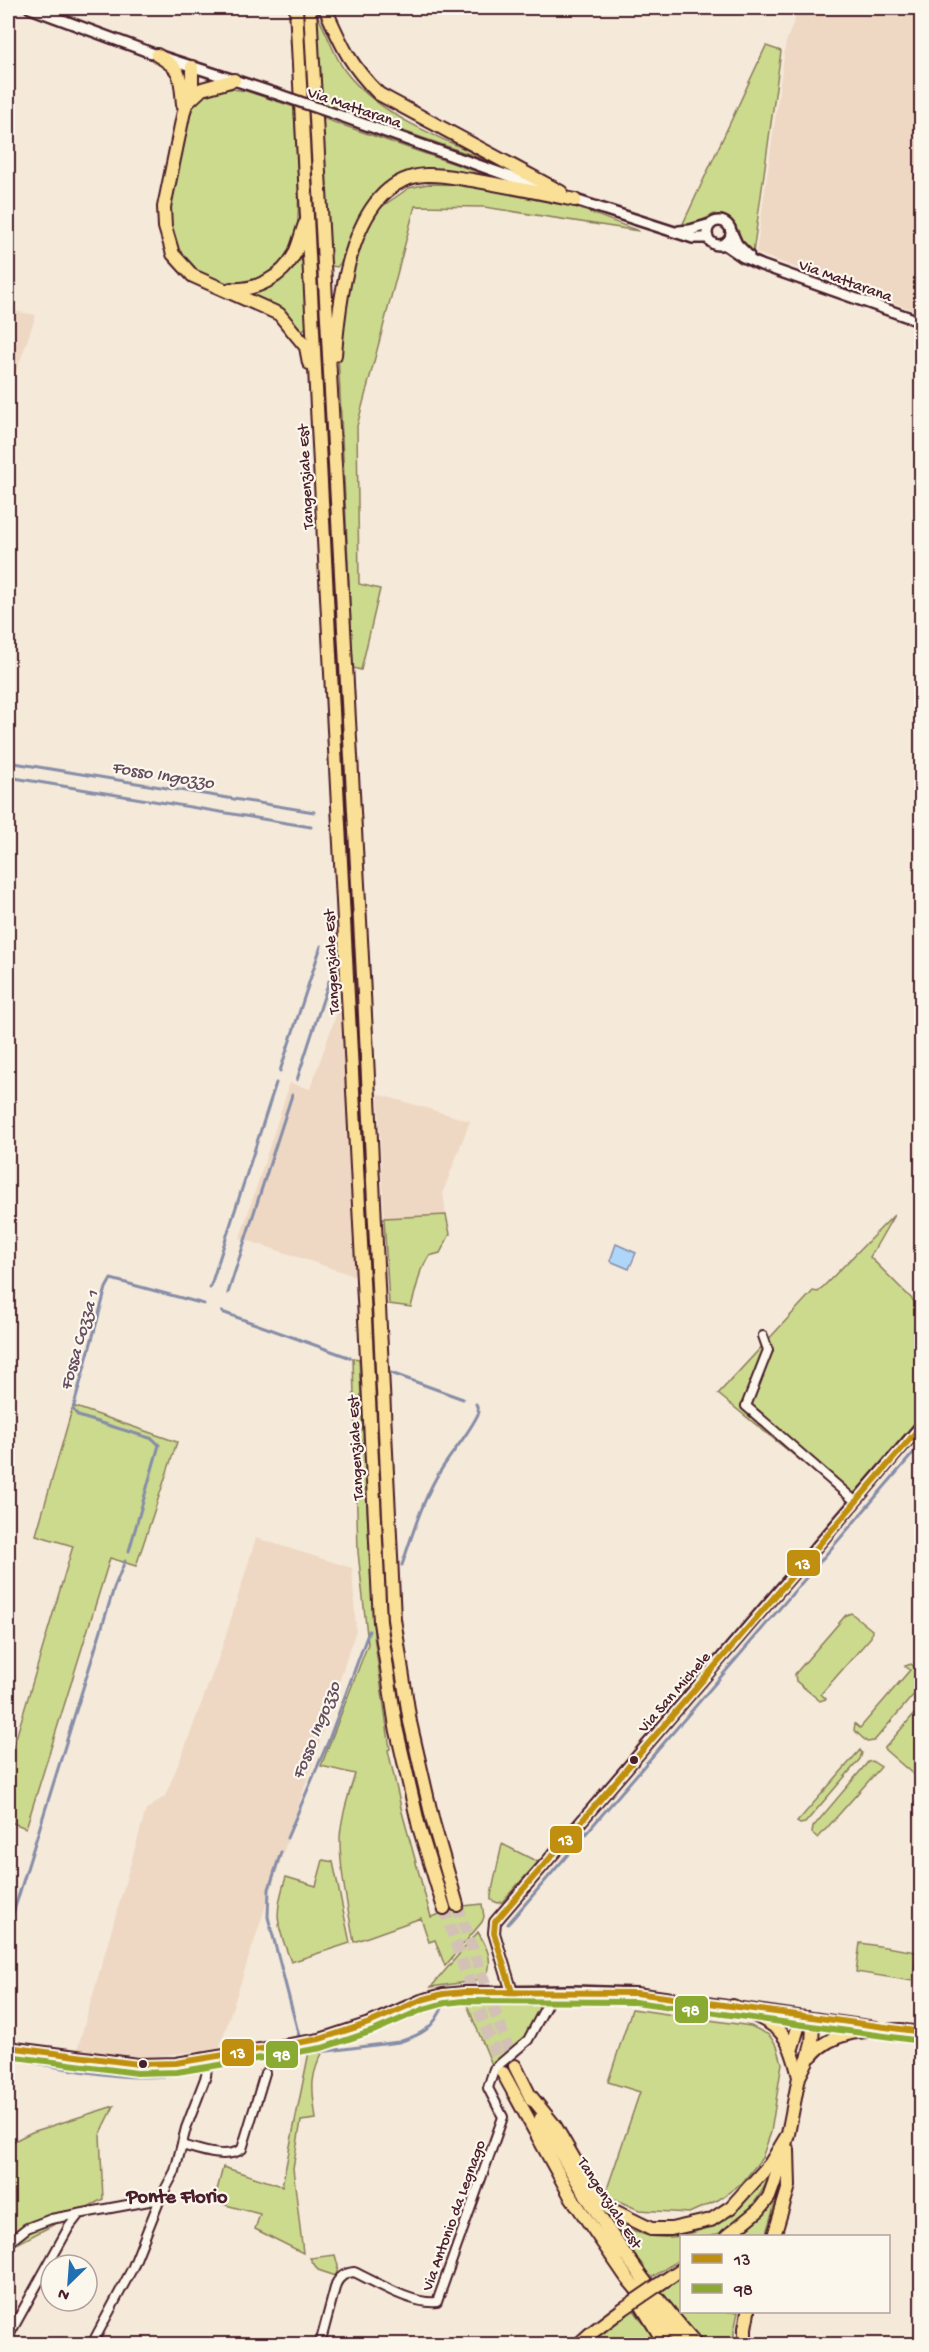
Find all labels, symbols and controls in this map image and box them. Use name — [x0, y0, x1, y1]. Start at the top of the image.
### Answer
street label: Via Mattarana — [303, 84, 404, 135]
street label: Via Mattarana — [795, 256, 895, 308]
street label: Tangenziale Est — [295, 422, 320, 531]
water label: Fosso Ingozzo — [110, 758, 216, 795]
street label: Tangenziale Est — [321, 907, 346, 1016]
water label: Fossa Cozza 1 — [56, 1288, 105, 1393]
street label: Tangenziale Est — [345, 1393, 370, 1502]
line badge: 13 — [786, 1549, 821, 1577]
text: 13 — [795, 1557, 810, 1576]
street label: Via San Michele — [635, 1648, 717, 1739]
water label: Fosso Ingozzo — [288, 1679, 347, 1783]
unlabelled marker — [628, 1754, 640, 1766]
line badge: 13 — [549, 1825, 583, 1854]
text: 13 — [558, 1833, 573, 1852]
line badge: 98 — [674, 1995, 709, 2024]
text: 98 — [682, 2003, 700, 2022]
line badge: 13 — [221, 2038, 255, 2067]
line badge: 98 — [265, 2040, 299, 2069]
text: 13 — [230, 2046, 245, 2065]
text: 98 — [273, 2048, 291, 2067]
unlabelled marker — [137, 2058, 149, 2070]
street label: Via Antonio da Legnago — [419, 2138, 491, 2295]
street label: Tangenziale Est — [571, 2154, 645, 2254]
district label: Ponte Florio — [126, 2187, 228, 2210]
legend — [680, 2235, 890, 2313]
text: 13 — [733, 2251, 751, 2272]
north arrow — [39, 2253, 99, 2313]
text: 98 — [733, 2281, 753, 2302]
text: N — [55, 2282, 73, 2304]

